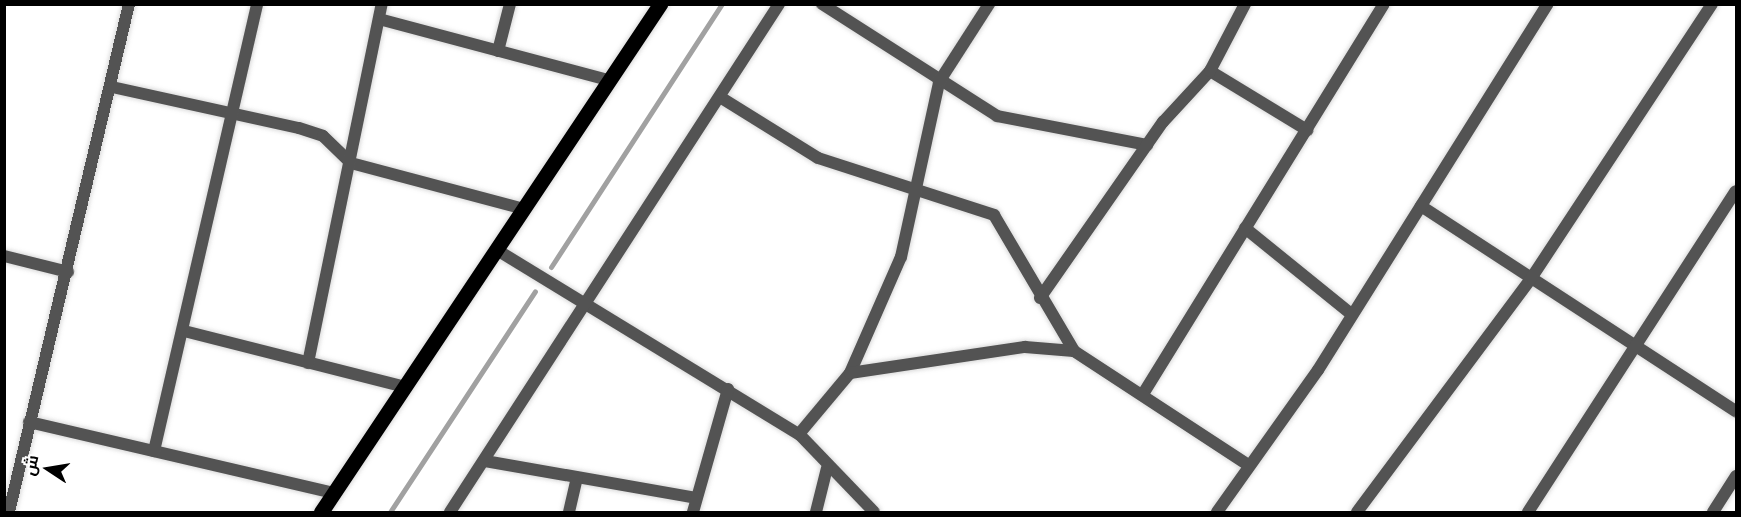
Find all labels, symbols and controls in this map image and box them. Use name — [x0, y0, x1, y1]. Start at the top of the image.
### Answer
north arrow — [18, 439, 78, 499]
text: ش — [18, 453, 42, 477]

